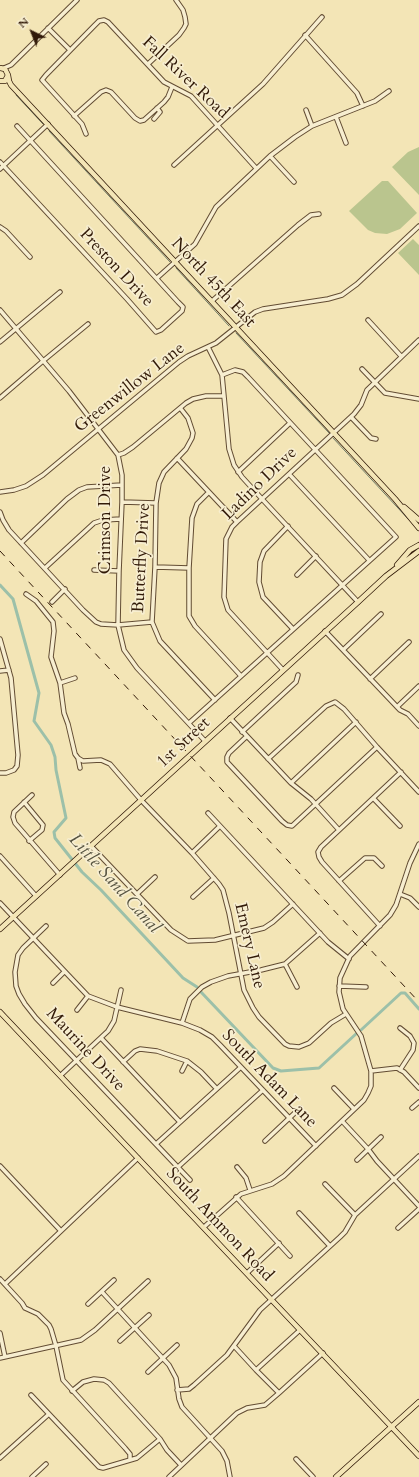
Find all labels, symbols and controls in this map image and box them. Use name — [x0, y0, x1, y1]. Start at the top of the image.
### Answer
north arrow — [12, 12, 52, 52]
text: N — [15, 14, 32, 32]
street label: Fall River Road — [137, 33, 233, 123]
street label: Preston Drive — [75, 225, 157, 311]
street label: North 45th East — [166, 234, 260, 332]
street label: Greenwillow Lane — [71, 339, 189, 437]
street label: Ladino Drive — [218, 443, 302, 525]
street label: Crimson Drive — [96, 466, 116, 574]
street label: Butterfly Drive — [129, 503, 155, 613]
street label: 1st Street — [153, 713, 215, 773]
water label: Little Sand Canal — [64, 830, 164, 938]
street label: Emery Lane — [229, 901, 269, 991]
street label: Maurine Drive — [41, 1004, 129, 1096]
street label: South Adam Lane — [217, 1026, 321, 1132]
street label: South Ammon Road — [161, 1164, 277, 1286]

